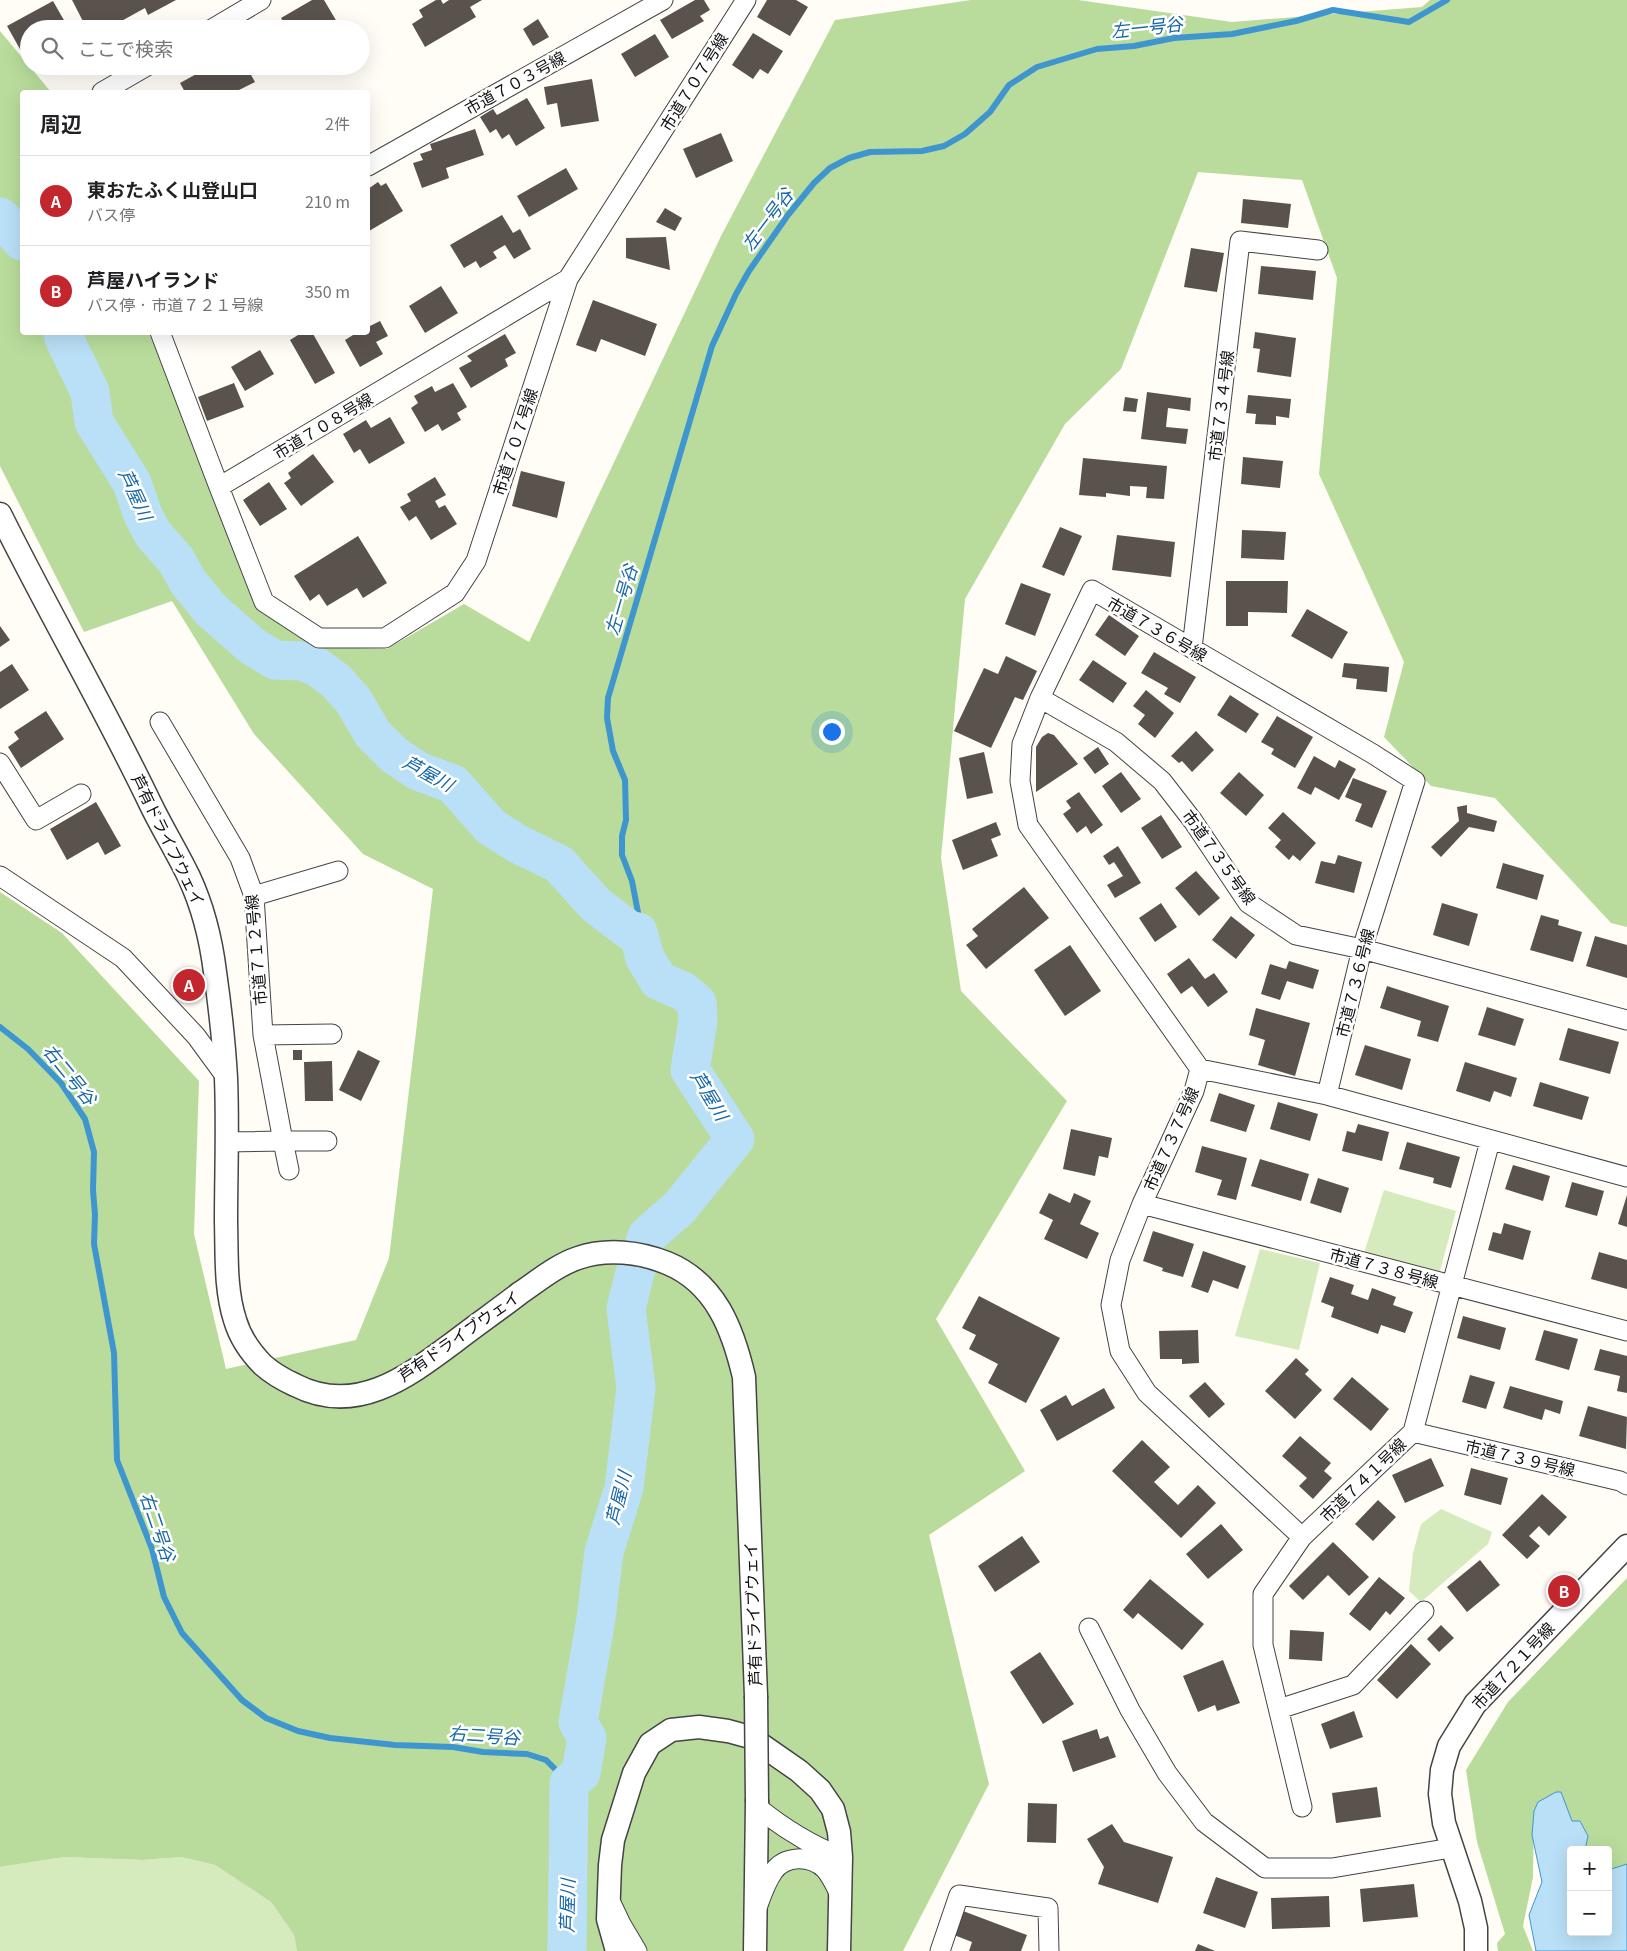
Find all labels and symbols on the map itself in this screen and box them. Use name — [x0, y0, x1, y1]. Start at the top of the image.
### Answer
water label: 左一号谷 — [1110, 9, 1186, 43]
street label: 市道７０７号線 — [653, 28, 733, 135]
street label: 市道７０３号線 — [460, 44, 569, 120]
water label: 左一号谷 — [734, 181, 800, 255]
street label: 市道７３４号線 — [1201, 349, 1239, 463]
street label: 市道７０７号線 — [485, 385, 543, 499]
street label: 市道７０８号線 — [268, 386, 377, 464]
water label: 芦屋川 — [114, 464, 161, 526]
water label: 左一号谷 — [598, 559, 643, 638]
street label: 市道７３６号線 — [1103, 590, 1212, 667]
your location — [819, 719, 845, 745]
water label: 芦屋川 — [399, 748, 461, 798]
street label: 芦有ドライブウェイ — [127, 770, 211, 910]
street label: 市道７３５号線 — [1177, 804, 1262, 909]
street label: 市道７１２号線 — [238, 893, 272, 1007]
street label: 市道７３６号線 — [1329, 926, 1379, 1040]
pin: A — [173, 966, 205, 1004]
water label: 右二号谷 — [38, 1038, 105, 1111]
water label: 芦屋川 — [686, 1065, 737, 1127]
street label: 市道７３７号線 — [1136, 1083, 1204, 1195]
street label: 市道７３８号線 — [1327, 1241, 1441, 1293]
street label: 芦有ドライブウェイ — [393, 1284, 524, 1386]
street label: 市道７４１号線 — [1314, 1432, 1411, 1527]
street label: 市道７３９号線 — [1463, 1433, 1577, 1481]
water label: 芦屋川 — [598, 1466, 637, 1527]
water label: 右二号谷 — [135, 1488, 184, 1567]
street label: 芦有ドライブウェイ — [737, 1542, 767, 1686]
pin: B — [1548, 1572, 1580, 1610]
street label: 市道７２１号線 — [1465, 1616, 1559, 1714]
water label: 右二号谷 — [447, 1719, 523, 1750]
water label: 芦屋川 — [553, 1877, 580, 1933]

